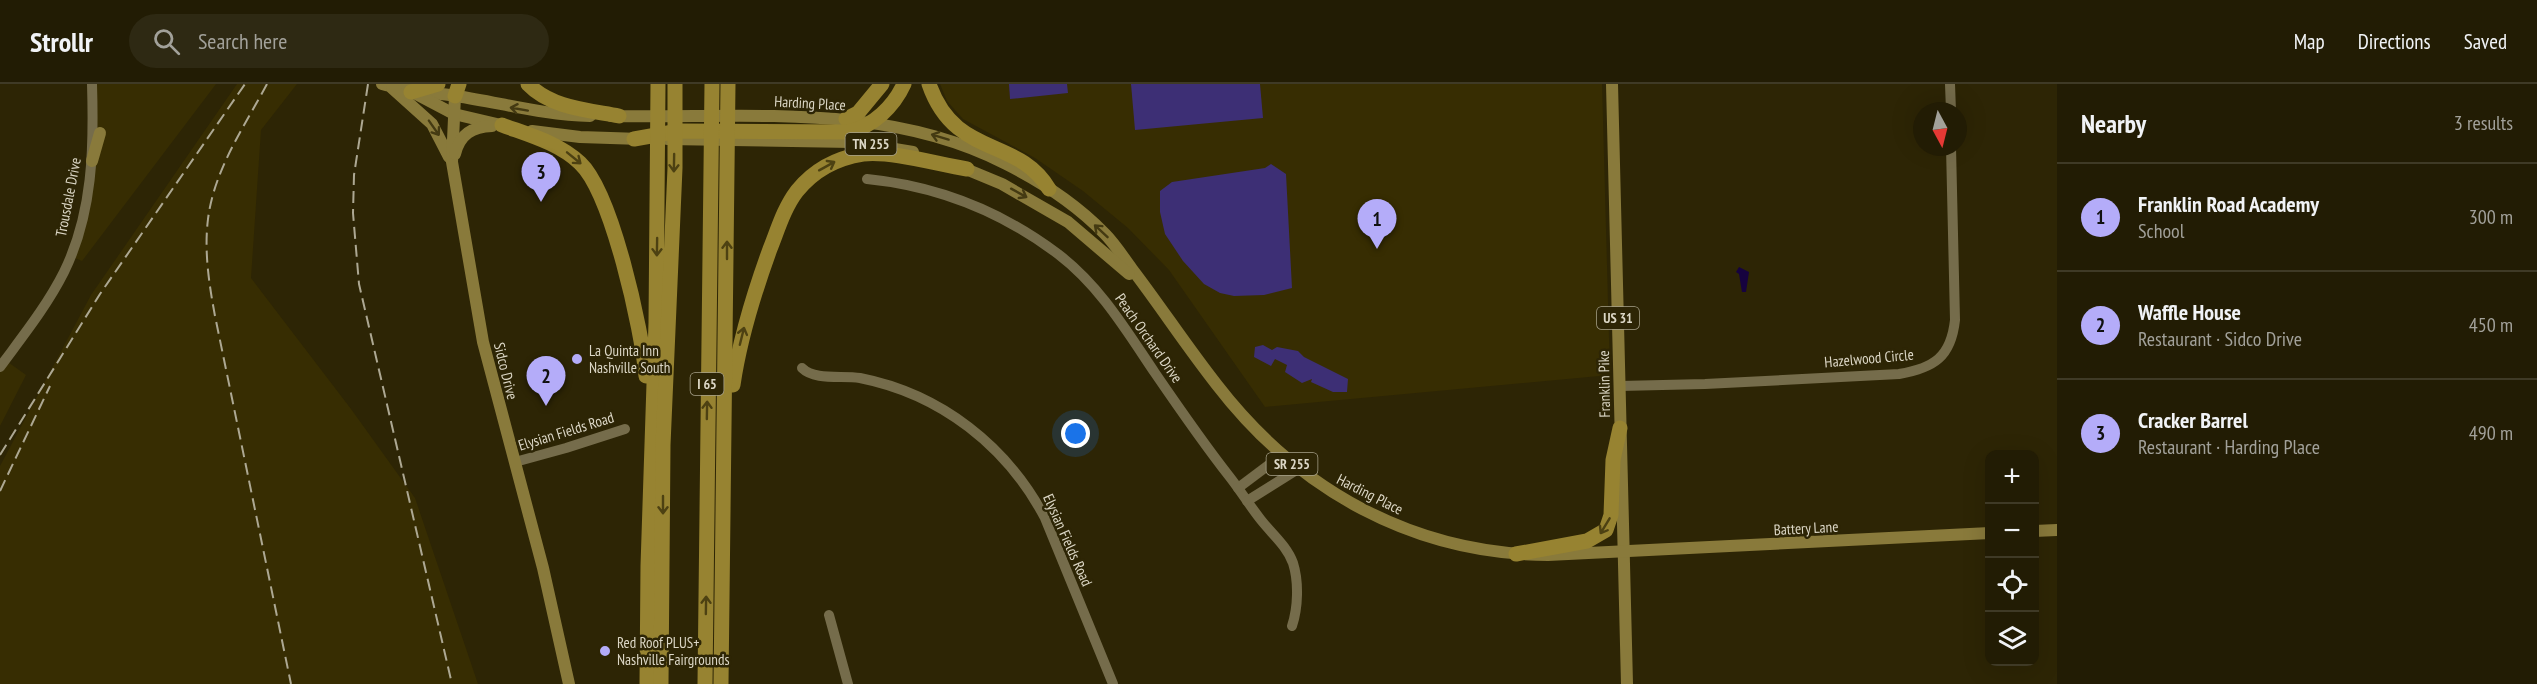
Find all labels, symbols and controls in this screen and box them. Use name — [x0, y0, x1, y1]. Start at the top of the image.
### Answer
search box — [129, 14, 549, 68]
text: Strollr — [30, 23, 93, 60]
icon: search — [150, 25, 183, 58]
text: Search here — [198, 27, 287, 55]
text: Map — [2294, 28, 2325, 55]
text: Directions — [2358, 28, 2431, 55]
text: Saved — [2464, 28, 2507, 55]
street label: Harding Place — [774, 92, 846, 114]
north arrow — [1913, 102, 1967, 156]
one-way arrow — [509, 103, 529, 114]
text: Nearby — [2081, 107, 2146, 140]
text: 3 results — [2454, 110, 2513, 136]
one-way arrow — [428, 120, 440, 136]
one-way arrow — [931, 131, 950, 142]
road number: TN 255 — [846, 133, 896, 155]
pin: 3 — [522, 152, 560, 202]
one-way arrow — [566, 152, 582, 165]
one-way arrow — [669, 153, 680, 173]
street label: Trousdale Drive — [51, 156, 85, 238]
one-way arrow — [818, 160, 836, 171]
one-way arrow — [1009, 188, 1027, 199]
text: Franklin Road Academy — [2138, 190, 2319, 218]
pin: 1 — [1358, 200, 1396, 249]
text: 1 — [2096, 204, 2105, 230]
text: 300 m — [2469, 204, 2513, 230]
text: School — [2138, 218, 2184, 244]
one-way arrow — [1094, 224, 1109, 238]
one-way arrow — [651, 237, 663, 257]
one-way arrow — [721, 241, 733, 261]
street label: Peach Orchard Drive — [1111, 290, 1187, 386]
text: Waffle House — [2138, 298, 2241, 326]
road number: US 31 — [1597, 307, 1639, 329]
text: 2 — [2096, 312, 2105, 338]
text: 450 m — [2469, 312, 2513, 338]
text: Restaurant · Sidco Drive — [2138, 326, 2302, 352]
one-way arrow — [737, 327, 748, 346]
street label: Sidco Drive — [490, 340, 522, 402]
place label: La Quinta Inn Nashville South — [589, 341, 670, 377]
street label: Hazelwood Circle — [1824, 345, 1914, 371]
street label: Franklin Pike — [1594, 350, 1614, 418]
marker: La Quinta Inn Nashville South — [570, 352, 584, 366]
pin: 2 — [526, 356, 566, 406]
road number: I 65 — [690, 373, 724, 395]
one-way arrow — [701, 400, 713, 420]
text: Cracker Barrel — [2138, 406, 2248, 434]
street label: Elysian Fields Road — [516, 407, 616, 455]
your location — [1061, 419, 1090, 448]
text: 3 — [2096, 420, 2105, 446]
text: 490 m — [2469, 420, 2513, 446]
text: Restaurant · Harding Place — [2138, 434, 2320, 460]
map controls — [1985, 450, 2039, 666]
button: + — [1985, 450, 2039, 504]
road number: SR 255 — [1266, 453, 1318, 475]
street label: Harding Place — [1334, 469, 1406, 519]
street label: Elysian Fields Road — [1039, 491, 1097, 589]
one-way arrow — [657, 495, 669, 515]
button: − — [1985, 504, 2039, 558]
street label: Battery Lane — [1773, 517, 1839, 539]
one-way arrow — [1599, 518, 1612, 535]
button: locate — [1985, 558, 2039, 612]
one-way arrow — [700, 595, 712, 615]
button: layers — [1985, 612, 2039, 666]
place label: Red Roof PLUS+ Nashville Fairgrounds — [617, 633, 729, 669]
marker: Red Roof PLUS+ Nashville Fairgrounds — [598, 644, 612, 658]

